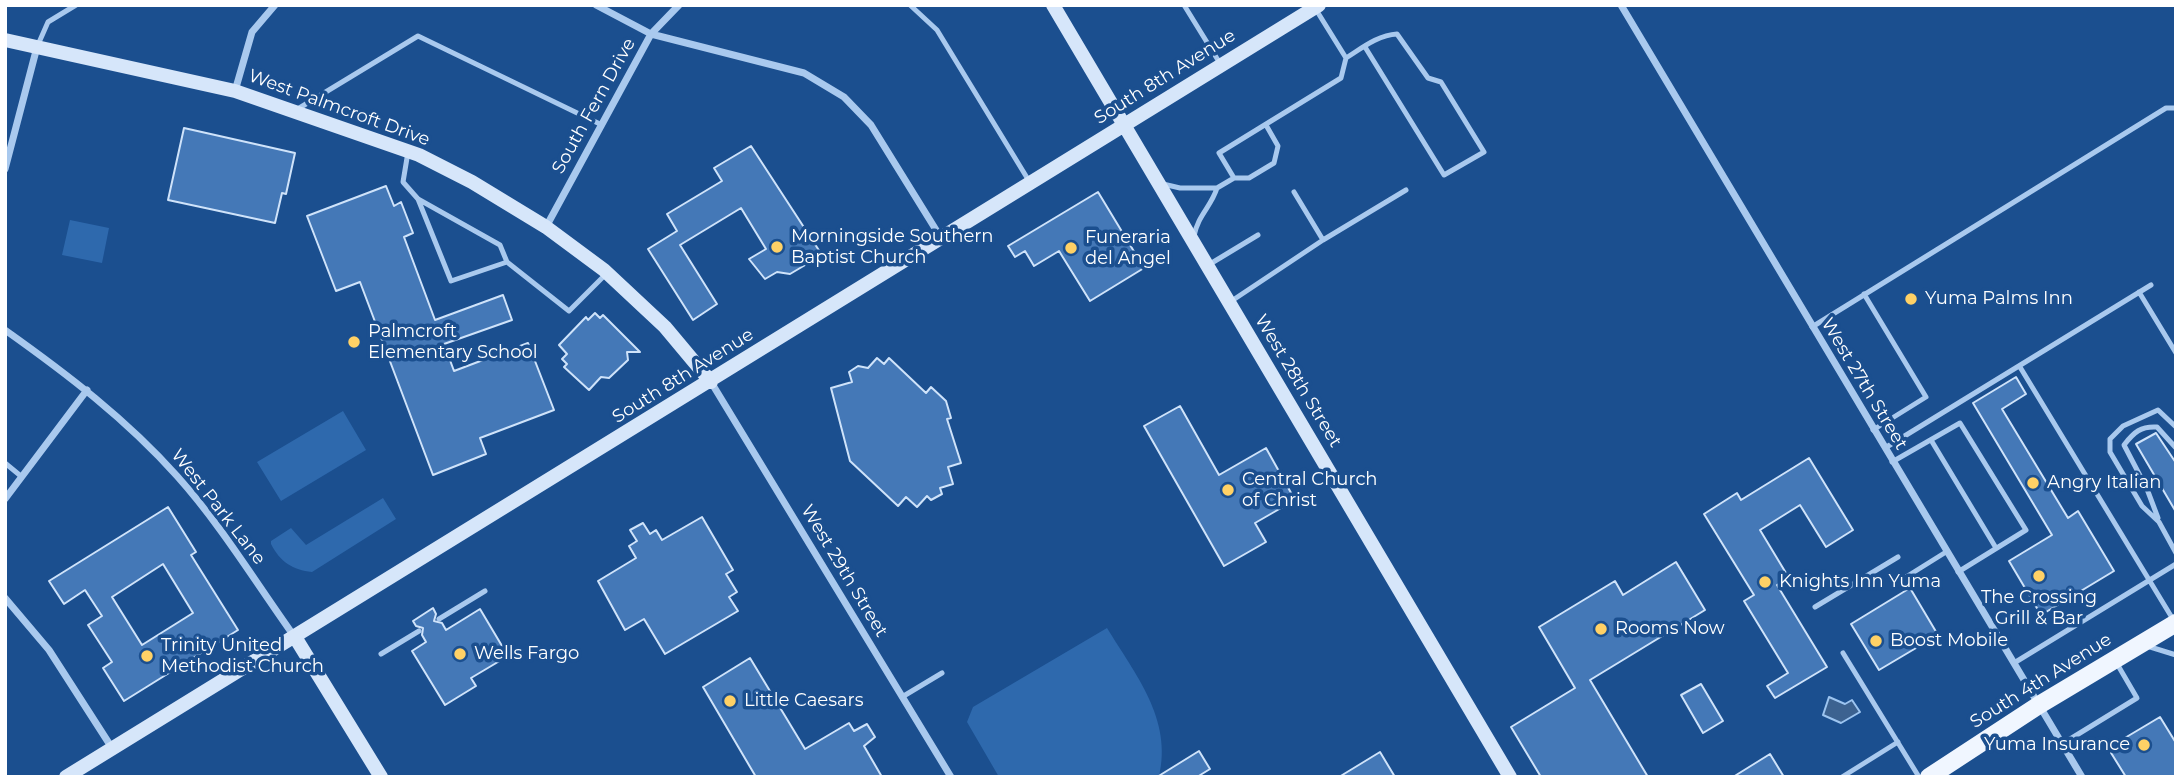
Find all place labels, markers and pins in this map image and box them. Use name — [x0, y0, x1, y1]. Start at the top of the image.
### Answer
place label: Morningside Southern Baptist Church — [791, 226, 994, 268]
place label: Funeraria del Angel — [1085, 227, 1171, 270]
marker: Morningside Southern Baptist Church — [769, 239, 785, 255]
marker: Funeraria del Angel — [1063, 240, 1079, 256]
place label: Yuma Palms Inn — [1925, 288, 2073, 310]
marker: Yuma Palms Inn — [1903, 291, 1919, 307]
place label: Palmcroft Elementary School — [368, 321, 538, 364]
marker: Palmcroft Elementary School — [346, 334, 362, 350]
place label: Central Church of Christ — [1242, 469, 1378, 512]
place label: Angry Italian — [2047, 472, 2161, 494]
marker: Angry Italian — [2025, 475, 2041, 491]
marker: Central Church of Christ — [1220, 482, 1236, 498]
marker: The Crossing Grill & Bar — [2031, 568, 2047, 584]
place label: Knights Inn Yuma — [1779, 571, 1941, 593]
marker: Knights Inn Yuma — [1757, 574, 1773, 590]
place label: The Crossing Grill & Bar — [1981, 587, 2097, 630]
place label: Rooms Now — [1615, 618, 1725, 640]
marker: Rooms Now — [1593, 621, 1609, 637]
place label: Boost Mobile — [1890, 630, 2008, 652]
marker: Boost Mobile — [1868, 633, 1884, 649]
place label: Trinity United Methodist Church — [161, 635, 324, 678]
place label: Wells Fargo — [474, 643, 579, 665]
marker: Wells Fargo — [452, 646, 468, 662]
marker: Trinity United Methodist Church — [139, 648, 155, 664]
place label: Little Caesars — [744, 690, 864, 712]
marker: Little Caesars — [722, 693, 738, 709]
place label: Yuma Insurance — [1984, 734, 2130, 756]
marker: Yuma Insurance — [2136, 737, 2152, 753]

